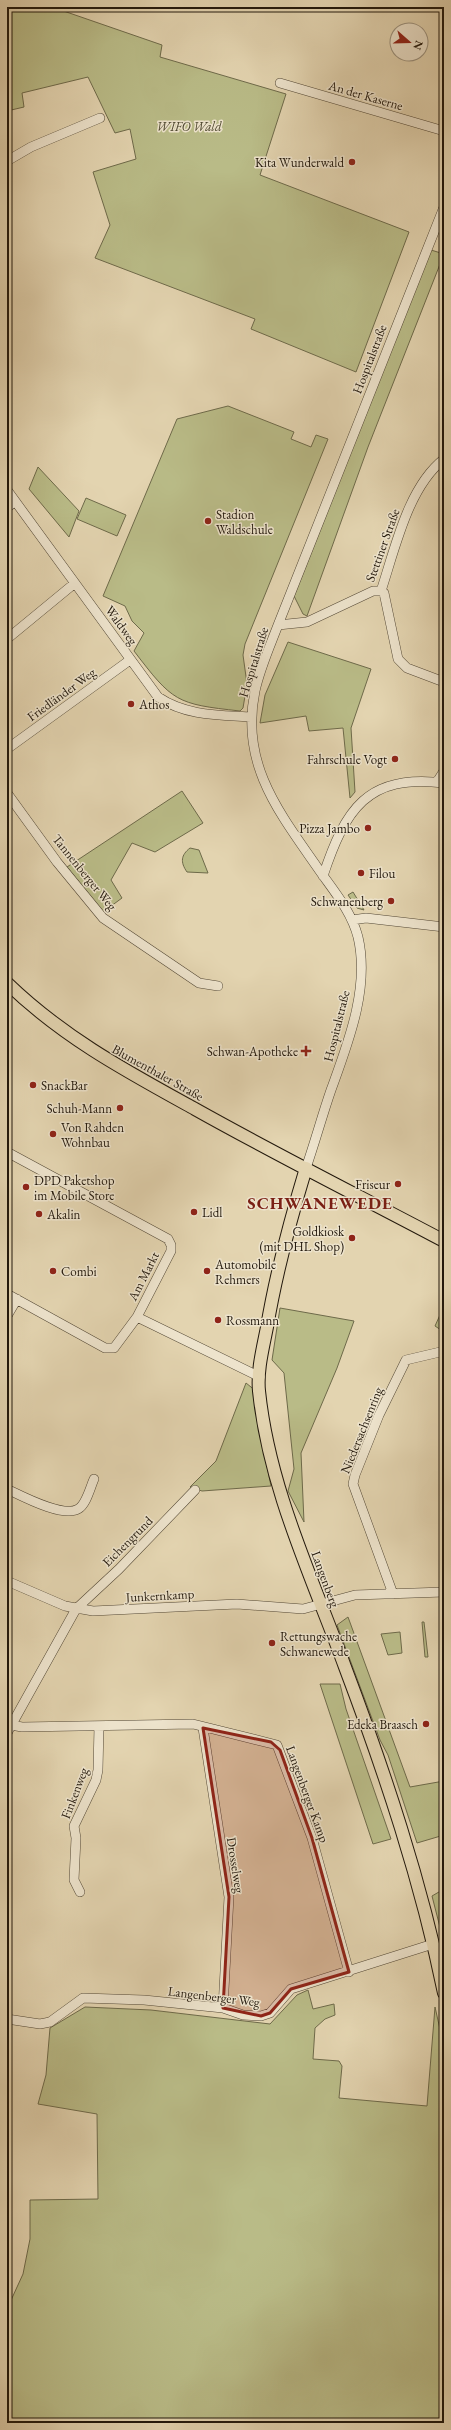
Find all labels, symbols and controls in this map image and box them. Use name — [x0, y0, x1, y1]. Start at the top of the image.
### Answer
north arrow — [389, 22, 429, 62]
text: N — [410, 39, 426, 52]
street label: An der Kaserne — [326, 76, 405, 114]
park label: WIFO Wald — [156, 118, 222, 135]
place label: Kita Wunderwald — [255, 154, 344, 171]
marker: Kita Wunderwald — [347, 157, 357, 167]
street label: Hospitalstraße — [348, 322, 390, 396]
place label: Stadion Waldschule — [216, 506, 273, 538]
street label: Stettiner Straße — [361, 506, 404, 584]
marker: Stadion Waldschule — [203, 516, 213, 526]
street label: Waldweg — [102, 602, 142, 649]
street label: Hospitalstraße — [235, 625, 272, 699]
street label: Friedländer Weg — [24, 664, 99, 725]
place label: Athos — [138, 696, 169, 713]
marker: Athos — [126, 699, 136, 709]
place label: Fahrschule Vogt — [307, 751, 387, 768]
marker: Fahrschule Vogt — [390, 754, 400, 764]
place label: Pizza Jambo — [299, 820, 360, 837]
marker: Pizza Jambo — [363, 823, 373, 833]
street label: Tannenberger Weg — [49, 831, 121, 914]
place label: Filou — [369, 865, 395, 882]
marker: Filou — [356, 868, 366, 878]
place label: Schwanenberg — [311, 893, 383, 910]
marker: Schwanenberg — [386, 896, 396, 906]
street label: Hospitalstraße — [319, 989, 354, 1064]
street label: Blumenthaler Straße — [109, 1040, 206, 1105]
place label: Schwan-Apotheke — [207, 1043, 298, 1060]
marker: Schwan-Apotheke — [301, 1046, 311, 1056]
place label: SnackBar — [41, 1077, 88, 1094]
marker: SnackBar — [28, 1080, 38, 1090]
place label: Schuh-Mann — [46, 1100, 112, 1117]
marker: Schuh-Mann — [115, 1103, 125, 1113]
place label: Von Rahden Wohnbau — [61, 1119, 124, 1151]
marker: Von Rahden Wohnbau — [48, 1129, 58, 1139]
place label: DPD Paketshop im Mobile Store — [34, 1172, 115, 1204]
place label: Friseur — [355, 1176, 391, 1193]
marker: Friseur — [393, 1179, 403, 1189]
marker: DPD Paketshop im Mobile Store — [21, 1182, 31, 1192]
district label: SCHWANEWEDE — [247, 1192, 393, 1214]
place label: Lidl — [202, 1204, 222, 1221]
place label: Akalin — [46, 1206, 81, 1223]
marker: Lidl — [189, 1207, 199, 1217]
marker: Akalin — [34, 1209, 44, 1219]
place label: Goldkiosk (mit DHL Shop) — [259, 1223, 345, 1255]
marker: Goldkiosk (mit DHL Shop) — [347, 1233, 357, 1243]
street label: Am Markt — [123, 1249, 163, 1305]
place label: Automobile Rehmers — [214, 1256, 276, 1288]
place label: Combi — [61, 1263, 97, 1280]
marker: Combi — [48, 1266, 58, 1276]
marker: Automobile Rehmers — [202, 1266, 212, 1276]
place label: Rossmann — [226, 1312, 279, 1329]
marker: Rossmann — [213, 1315, 223, 1325]
street label: Niedersachsenring — [336, 1384, 387, 1476]
street label: Eichengrund — [98, 1512, 157, 1570]
street label: Langenberg — [307, 1549, 344, 1610]
street label: Junkernkamp — [124, 1585, 195, 1606]
place label: Rettungswache Schwanewede — [280, 1628, 357, 1660]
marker: Rettungswache Schwanewede — [267, 1638, 277, 1648]
place label: Edeka Braasch — [347, 1716, 418, 1733]
marker: Edeka Braasch — [421, 1719, 431, 1729]
street label: Langenberger Kamp — [282, 1743, 333, 1845]
street label: Finkenweg — [57, 1765, 92, 1821]
street label: Drosselweg — [223, 1836, 248, 1895]
street label: Langenberger Weg — [167, 1982, 261, 2011]

